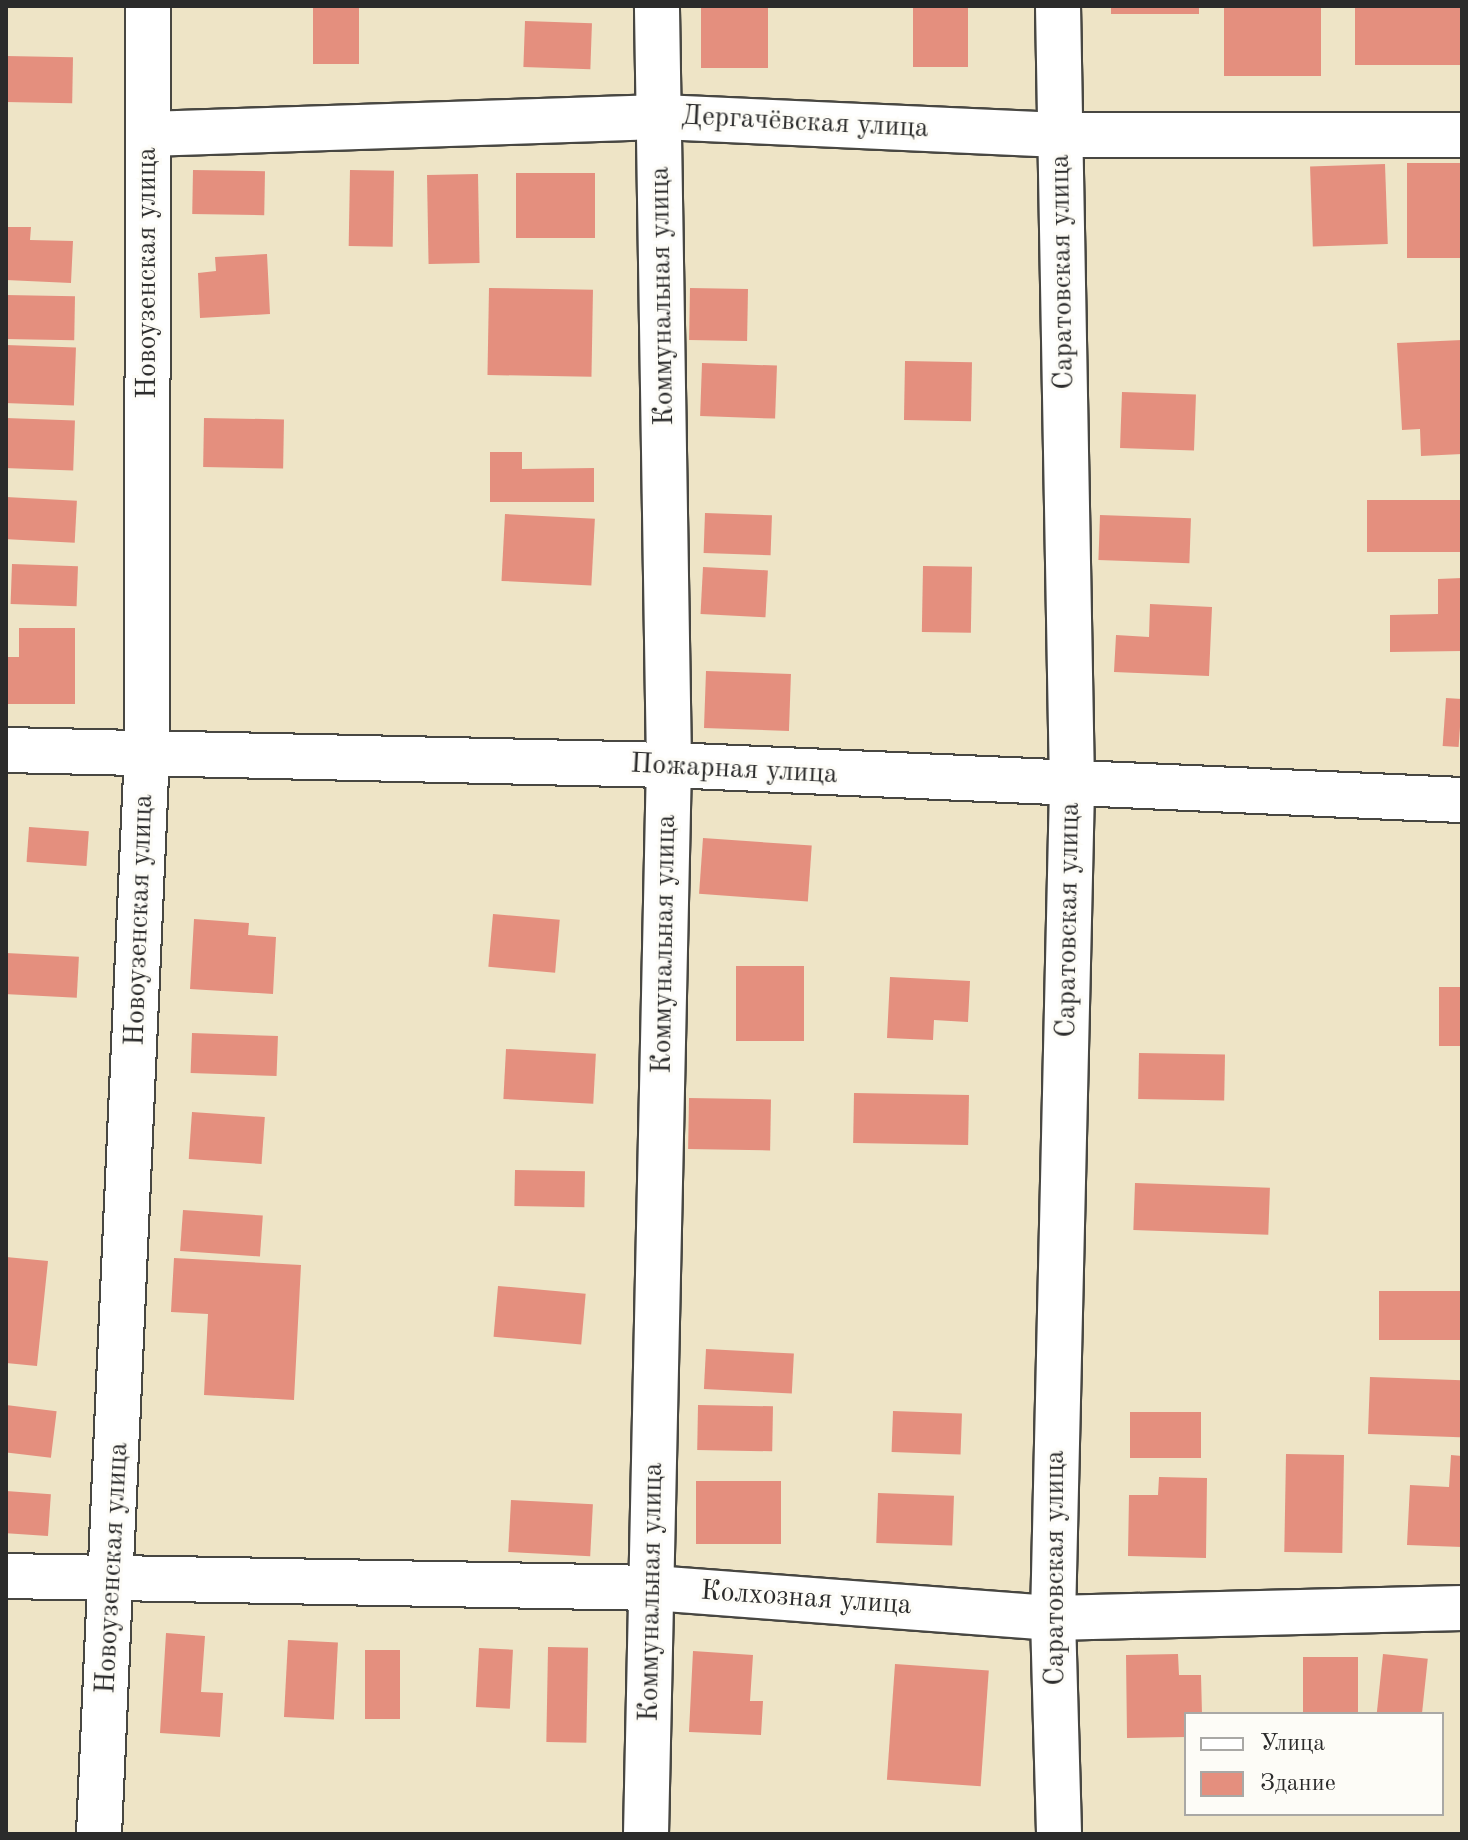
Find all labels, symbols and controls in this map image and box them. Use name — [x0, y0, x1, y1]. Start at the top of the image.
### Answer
street label: Дергачёвская улица — [680, 100, 930, 146]
street label: Новоузенская улица — [131, 147, 165, 399]
street label: Саратовская улица — [1044, 154, 1082, 390]
street label: Коммунальная улица — [644, 166, 682, 426]
street label: Пожарная улица — [629, 748, 839, 792]
street label: Новоузенская улица — [119, 794, 161, 1046]
street label: Саратовская улица — [1050, 802, 1088, 1038]
street label: Коммунальная улица — [646, 814, 684, 1074]
street label: Новоузенская улица — [90, 1441, 136, 1695]
street label: Саратовская улица — [1039, 1450, 1073, 1686]
street label: Коммунальная улица — [633, 1462, 671, 1722]
street label: Колхозная улица — [699, 1575, 913, 1623]
legend — [1184, 1712, 1444, 1816]
text: Улица — [1260, 1732, 1325, 1756]
text: Здание — [1260, 1772, 1336, 1796]

